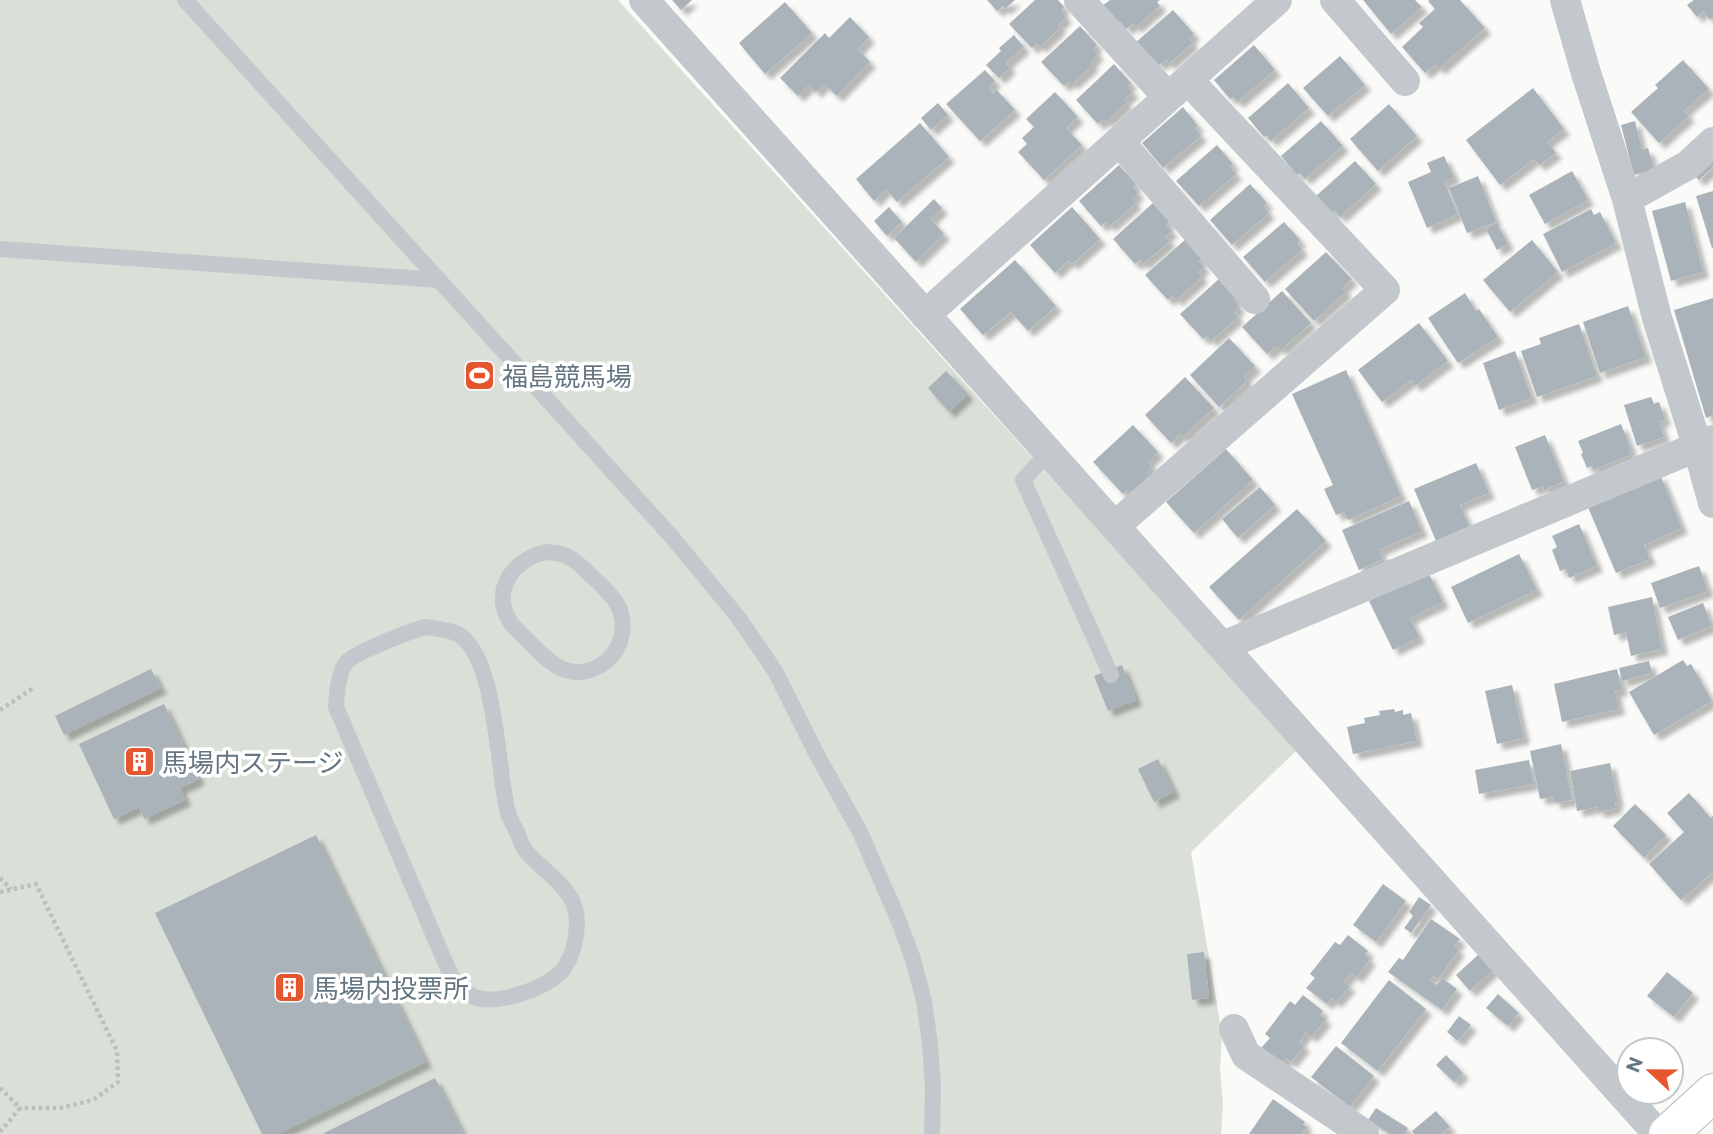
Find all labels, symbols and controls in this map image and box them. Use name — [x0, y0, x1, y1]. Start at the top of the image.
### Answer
sports icon: 福島競馬場 — [462, 358, 496, 392]
place label: 福島競馬場 — [502, 360, 632, 391]
building icon: 馬場内ステージ — [122, 744, 156, 778]
place label: 馬場内ステージ — [162, 746, 343, 777]
building icon: 馬場内投票所 — [273, 970, 307, 1004]
place label: 馬場内投票所 — [313, 972, 469, 1003]
north arrow — [1615, 1036, 1685, 1106]
text: N — [1620, 1054, 1647, 1075]

